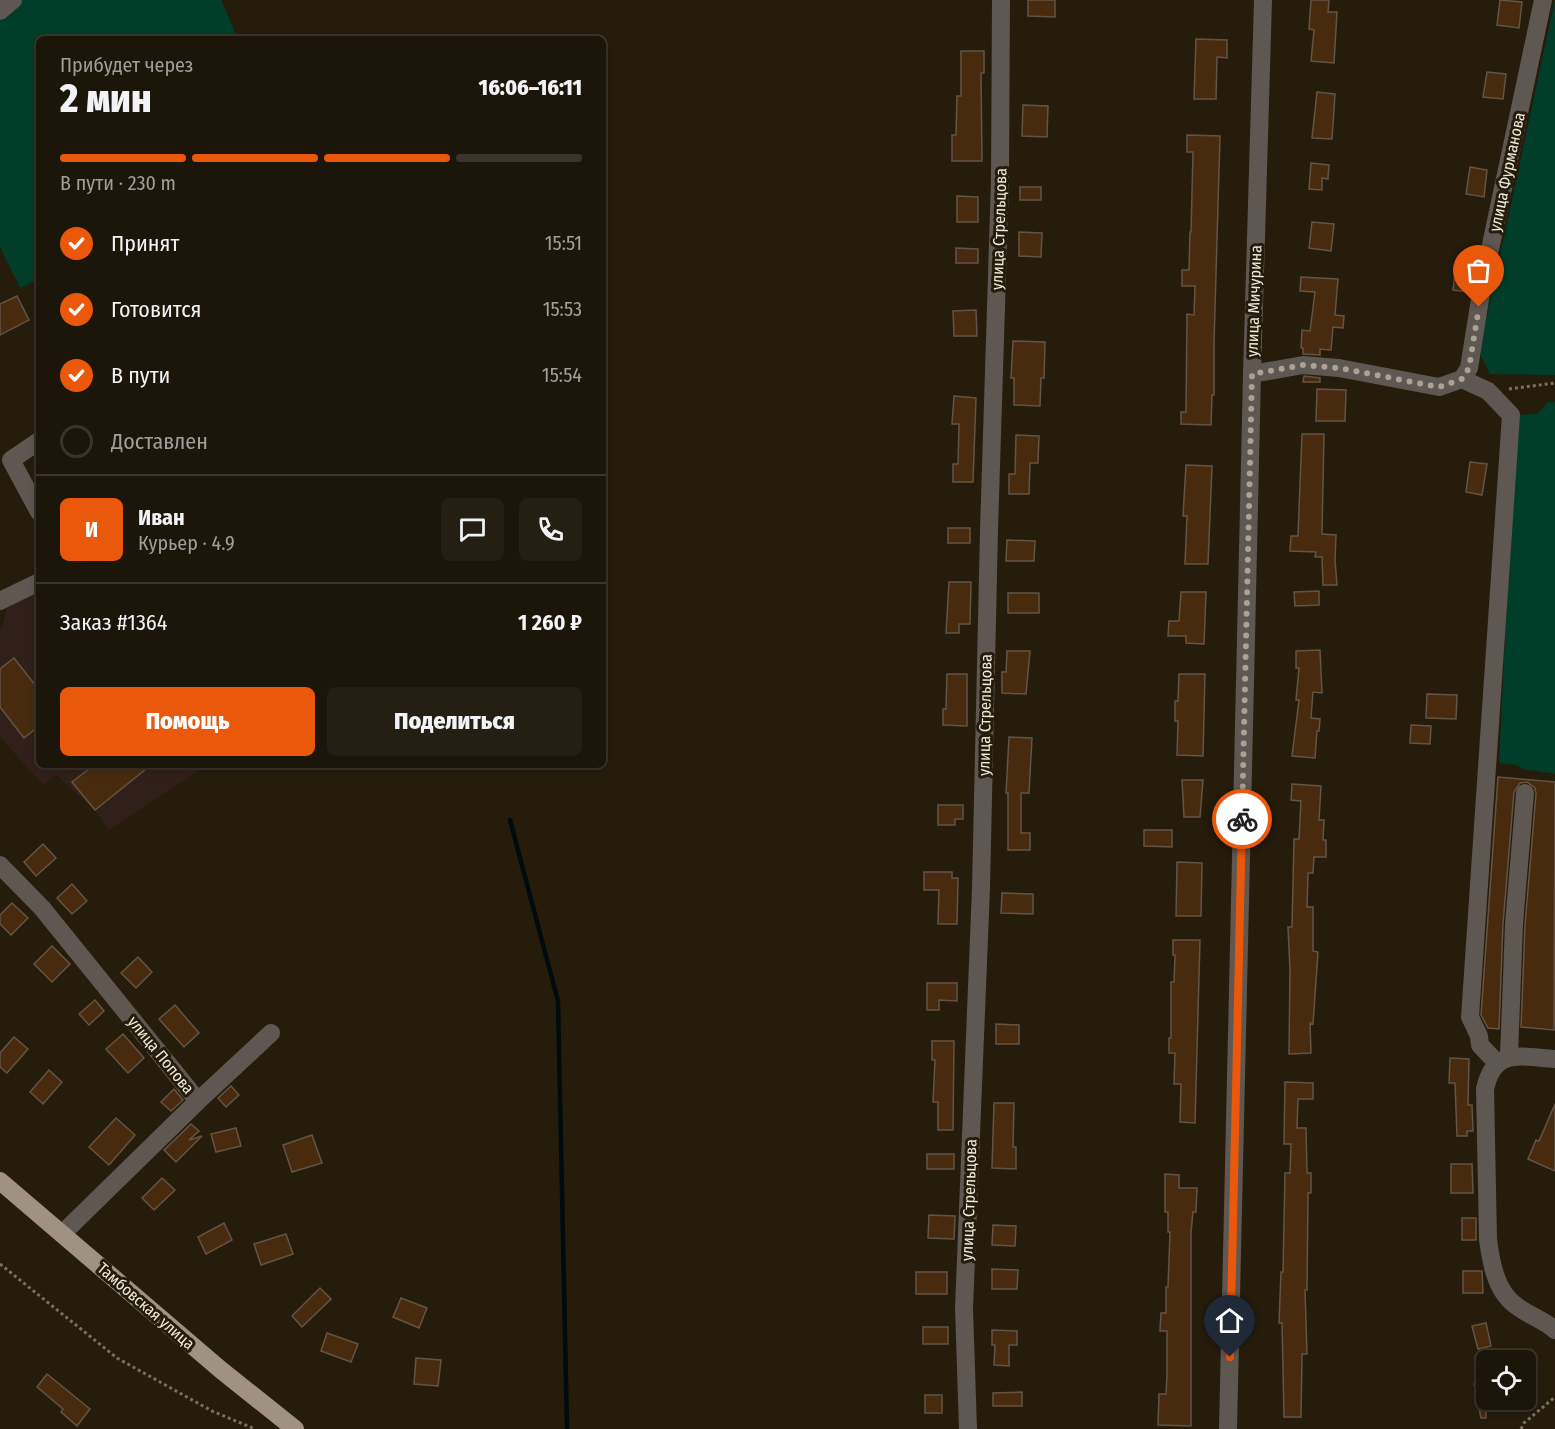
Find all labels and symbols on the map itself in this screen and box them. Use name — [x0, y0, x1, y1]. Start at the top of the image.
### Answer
street label: улица Фурманова — [1485, 110, 1529, 233]
street label: улица Стрельцова — [987, 168, 1011, 290]
street label: улица Мичурина — [1243, 244, 1265, 357]
pin — [1453, 245, 1504, 307]
street label: улица Стрельцова — [974, 654, 996, 776]
courier — [1212, 789, 1272, 849]
street label: улица Попова — [124, 1012, 198, 1098]
street label: улица Стрельцова — [957, 1139, 981, 1261]
street label: Тамбовская улица — [94, 1259, 199, 1353]
pin — [1204, 1295, 1255, 1357]

